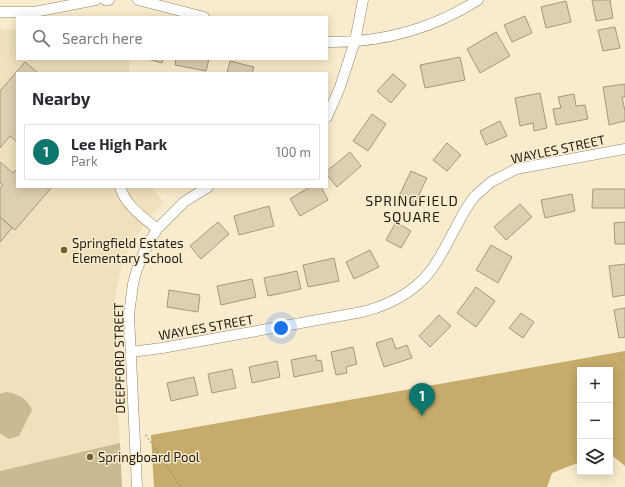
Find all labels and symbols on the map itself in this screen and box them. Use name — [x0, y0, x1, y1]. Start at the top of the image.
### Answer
street label: WAYLES STREET — [509, 131, 607, 167]
district label: SPRINGFIELD SQUARE — [365, 192, 459, 225]
place label: Springfield Estates Elementary School — [72, 235, 184, 266]
marker: Springfield Estates Elementary School — [59, 245, 69, 255]
street label: DEEPFORD STREET — [110, 302, 128, 414]
street label: WAYLES STREET — [157, 311, 255, 343]
your location — [271, 318, 291, 338]
pin: 1 — [409, 383, 435, 416]
place label: Springboard Pool — [98, 449, 200, 465]
marker: Springboard Pool — [85, 452, 95, 462]

